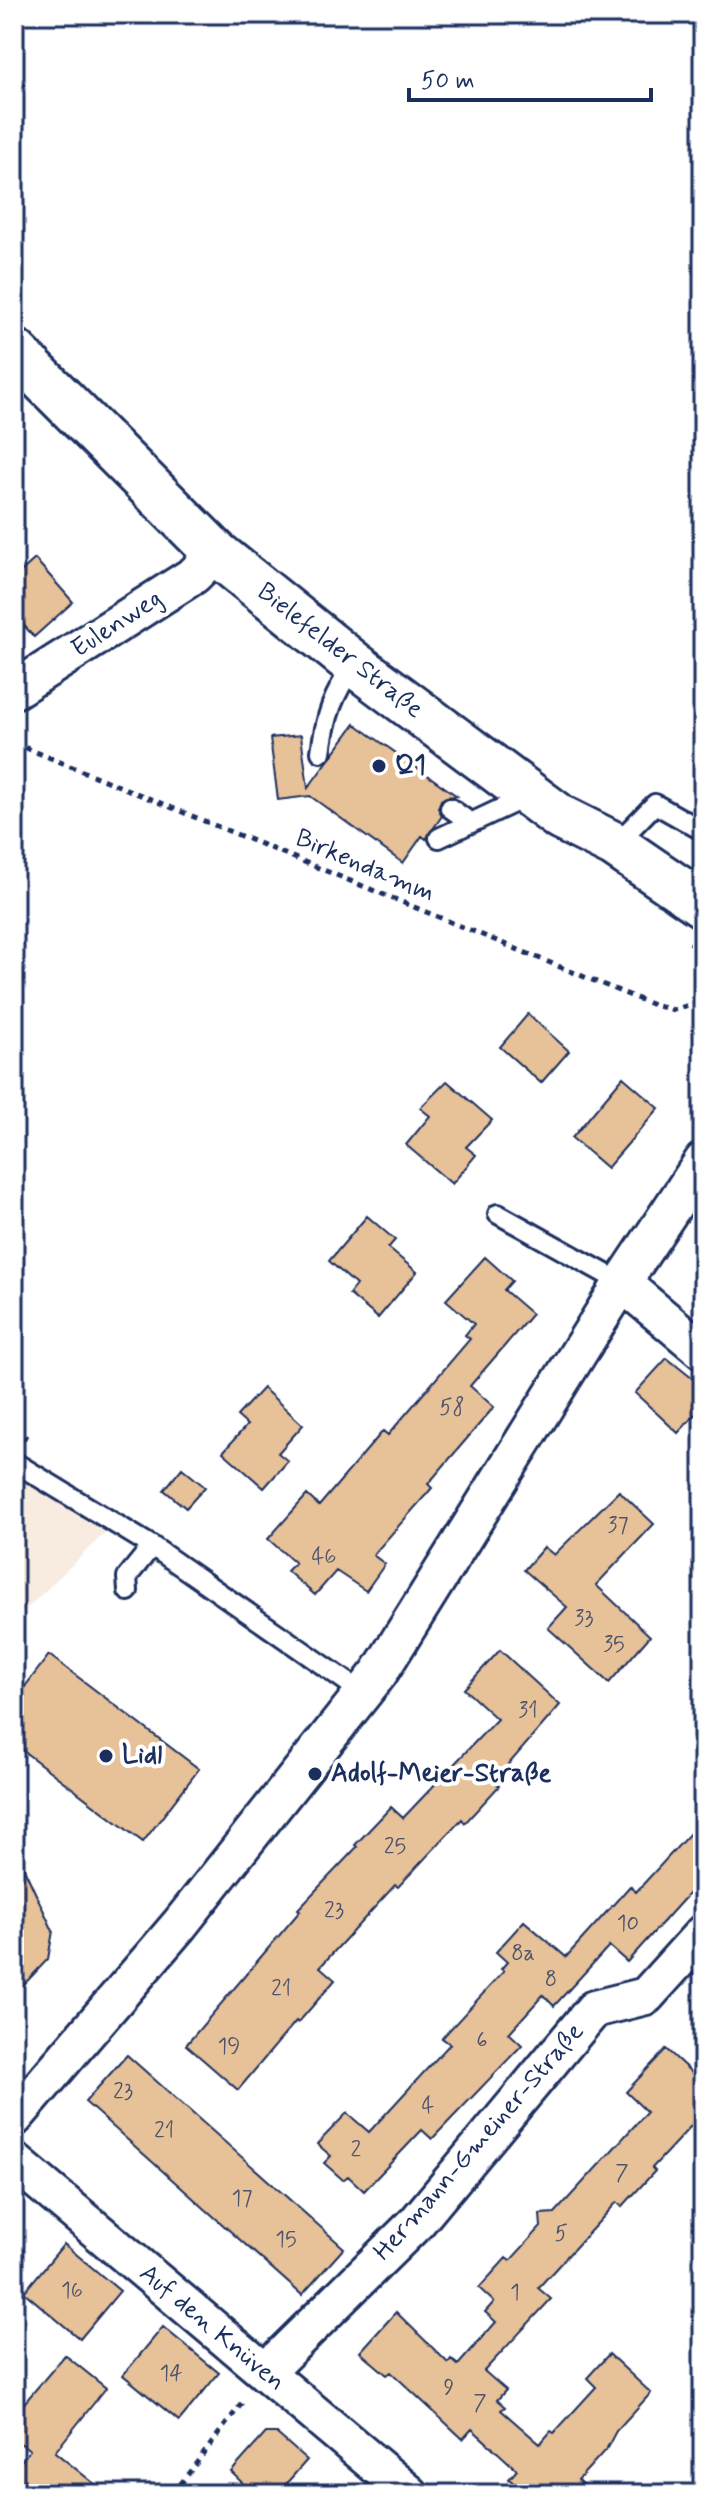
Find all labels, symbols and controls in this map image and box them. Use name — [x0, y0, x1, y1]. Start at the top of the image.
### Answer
scale bar — [409, 52, 651, 102]
text: 50 m — [421, 66, 475, 97]
street label: Bielefelder Straße — [250, 575, 430, 727]
street label: Eulenweg — [65, 582, 169, 666]
place label: Q1 — [395, 749, 426, 783]
marker: Q1 — [370, 757, 388, 775]
street label: Birkendamm — [290, 821, 440, 911]
house number: 58 — [439, 1394, 465, 1422]
house number: 37 — [607, 1512, 629, 1540]
house number: 46 — [312, 1543, 336, 1571]
house number: 33 — [574, 1605, 594, 1633]
house number: 35 — [603, 1631, 625, 1659]
house number: 31 — [518, 1697, 538, 1725]
place label: Lidl — [122, 1739, 162, 1773]
marker: Lidl — [97, 1747, 115, 1765]
place label: Adolf-Meier-Straße — [331, 1757, 552, 1791]
marker: Adolf-Meier-Straße — [306, 1765, 324, 1783]
house number: 25 — [384, 1833, 406, 1861]
house number: 23 — [324, 1897, 344, 1925]
house number: 10 — [617, 1910, 639, 1938]
house number: 8a — [511, 1940, 535, 1968]
house number: 8 — [545, 1966, 557, 1994]
house number: 21 — [271, 1975, 291, 2003]
street label: Hermann-Gmeiner-Straße — [366, 2016, 592, 2268]
house number: 6 — [476, 2027, 488, 2055]
house number: 19 — [218, 2033, 240, 2061]
house number: 23 — [113, 2078, 133, 2106]
house number: 4 — [422, 2092, 435, 2120]
house number: 21 — [154, 2117, 174, 2145]
house number: 2 — [351, 2136, 362, 2164]
house number: 7 — [615, 2160, 629, 2188]
house number: 17 — [232, 2185, 252, 2213]
house number: 5 — [554, 2220, 568, 2248]
house number: 15 — [275, 2226, 297, 2254]
street label: Auf den Knüven — [132, 2257, 292, 2399]
house number: 16 — [61, 2277, 83, 2305]
house number: 1 — [510, 2279, 520, 2307]
house number: 14 — [159, 2360, 183, 2388]
house number: 9 — [444, 2374, 454, 2402]
house number: 7 — [473, 2390, 487, 2418]

